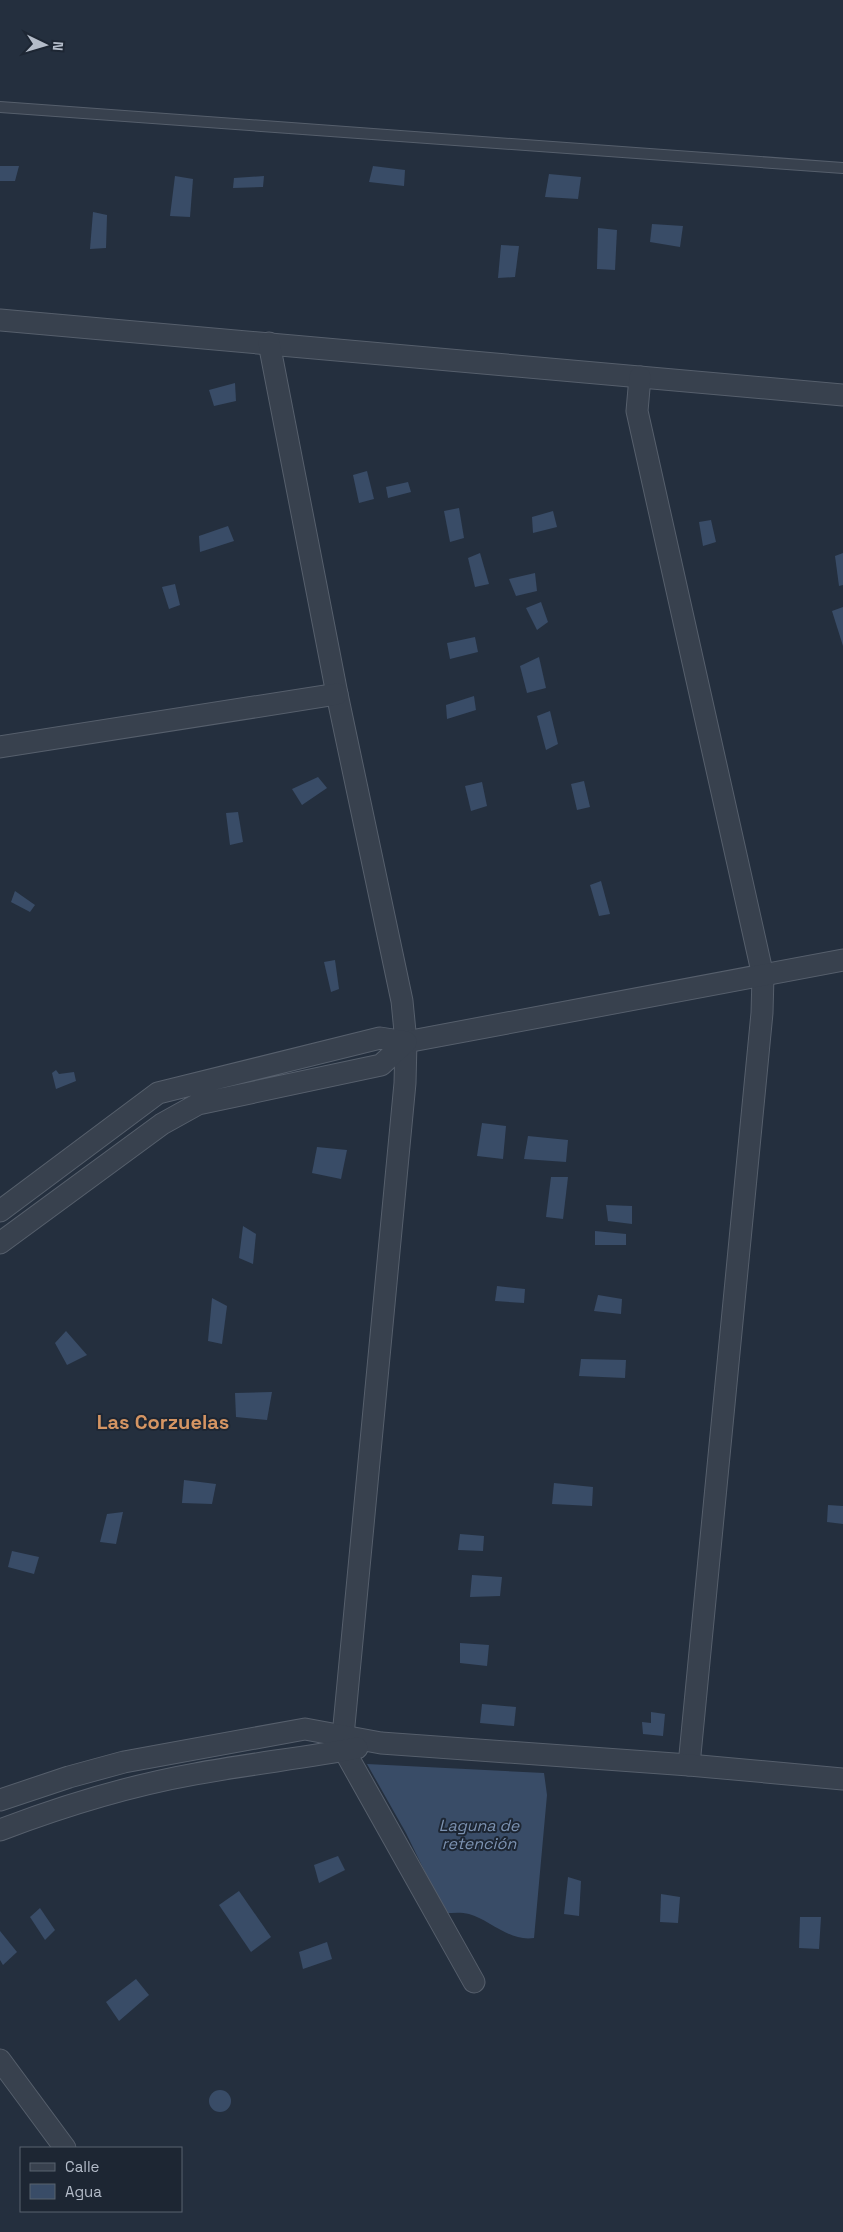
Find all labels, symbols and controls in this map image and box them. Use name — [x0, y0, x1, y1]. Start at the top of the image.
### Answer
north arrow — [20, 20, 70, 70]
text: N — [49, 41, 67, 52]
district label: Las Corzuelas — [97, 1409, 229, 1435]
water label: Laguna de retención — [439, 1815, 520, 1854]
legend — [20, 2147, 182, 2212]
text: Calle — [65, 2157, 100, 2176]
text: Agua — [65, 2182, 102, 2201]

